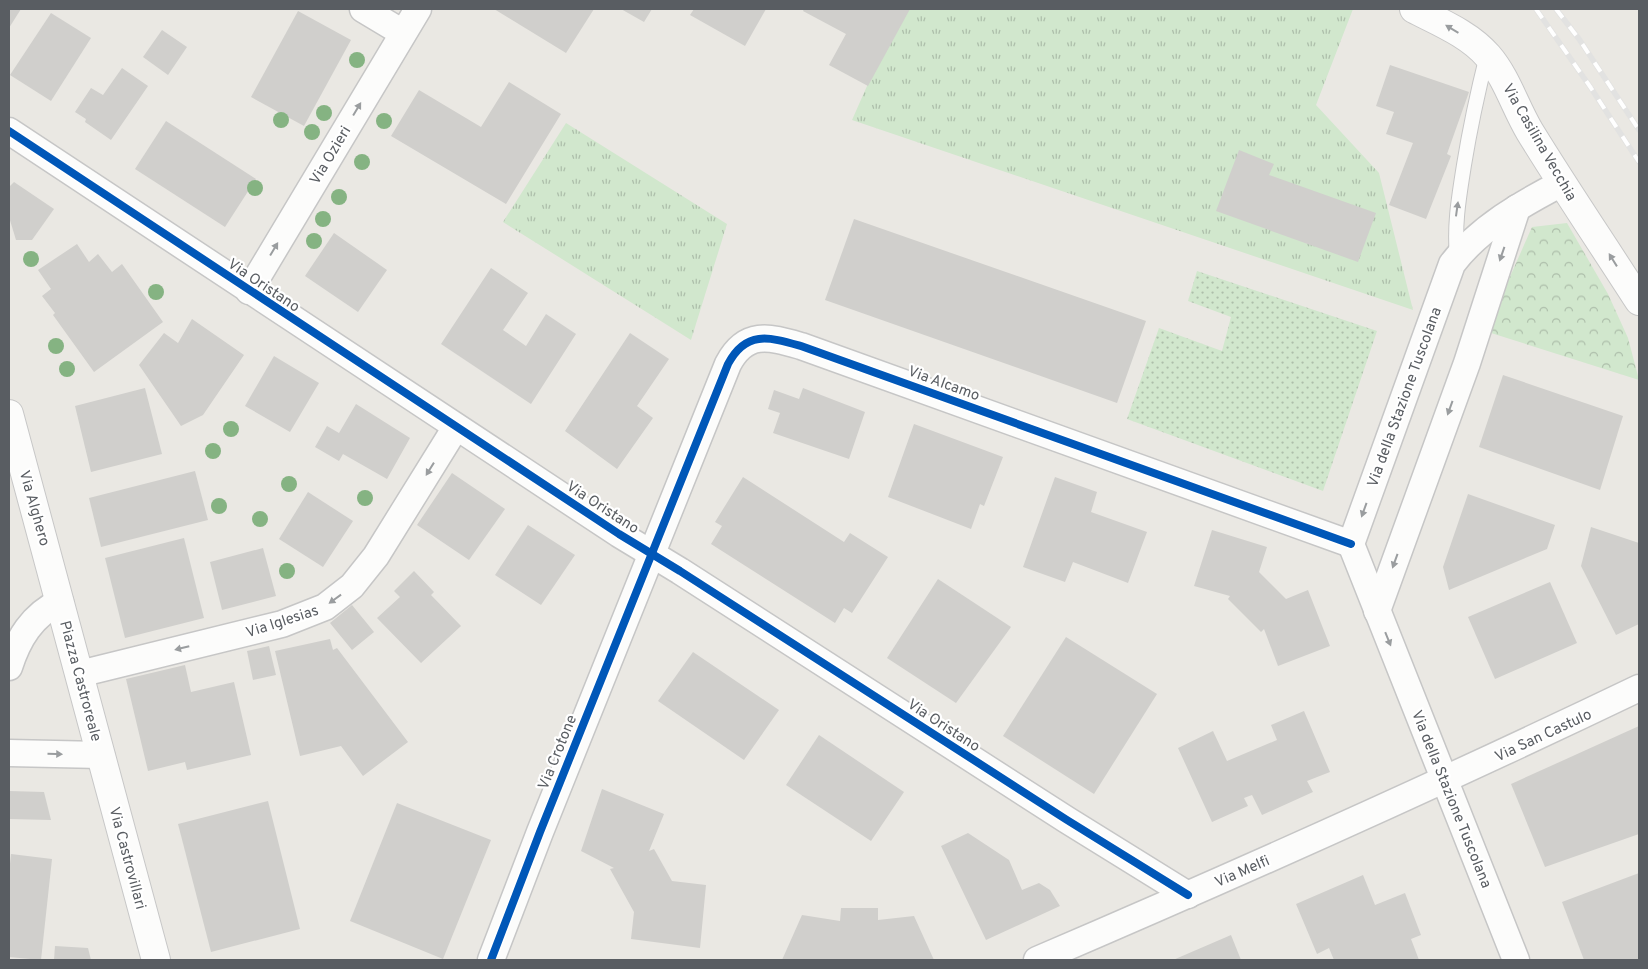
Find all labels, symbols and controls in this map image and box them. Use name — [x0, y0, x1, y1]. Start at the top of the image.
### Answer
one-way arrow — [1445, 25, 1458, 34]
street label: Via Casilina Vecchia — [1497, 81, 1580, 205]
one-way arrow — [353, 102, 361, 117]
street label: Via Ozieri — [306, 123, 356, 188]
one-way arrow — [1453, 201, 1461, 217]
one-way arrow — [269, 242, 278, 256]
one-way arrow — [1497, 247, 1505, 262]
one-way arrow — [1608, 254, 1618, 267]
street label: Via Oristano — [223, 255, 303, 317]
street label: Via della Stazione Tuscolana — [1364, 305, 1447, 490]
street label: Via Alcamo — [905, 363, 982, 406]
one-way arrow — [1446, 401, 1453, 416]
one-way arrow — [426, 462, 435, 475]
street label: Via Alghero — [14, 468, 53, 548]
street label: Via Oristano — [562, 478, 642, 539]
one-way arrow — [1360, 503, 1368, 518]
one-way arrow — [1391, 554, 1399, 569]
one-way arrow — [329, 594, 342, 604]
street label: Via Iglesias — [244, 602, 321, 643]
street label: Piazza Castroreale — [54, 619, 105, 744]
one-way arrow — [1384, 632, 1392, 647]
one-way arrow — [174, 645, 189, 653]
street label: Via Oristano — [903, 696, 983, 757]
street label: Via San Castulo — [1492, 706, 1595, 767]
street label: Via della Stazione Tuscolana — [1406, 708, 1495, 891]
street label: Via Crotone — [535, 712, 582, 793]
one-way arrow — [47, 750, 63, 758]
street label: Via Castrovillari — [104, 805, 149, 912]
street label: Via Melfi — [1212, 852, 1273, 893]

